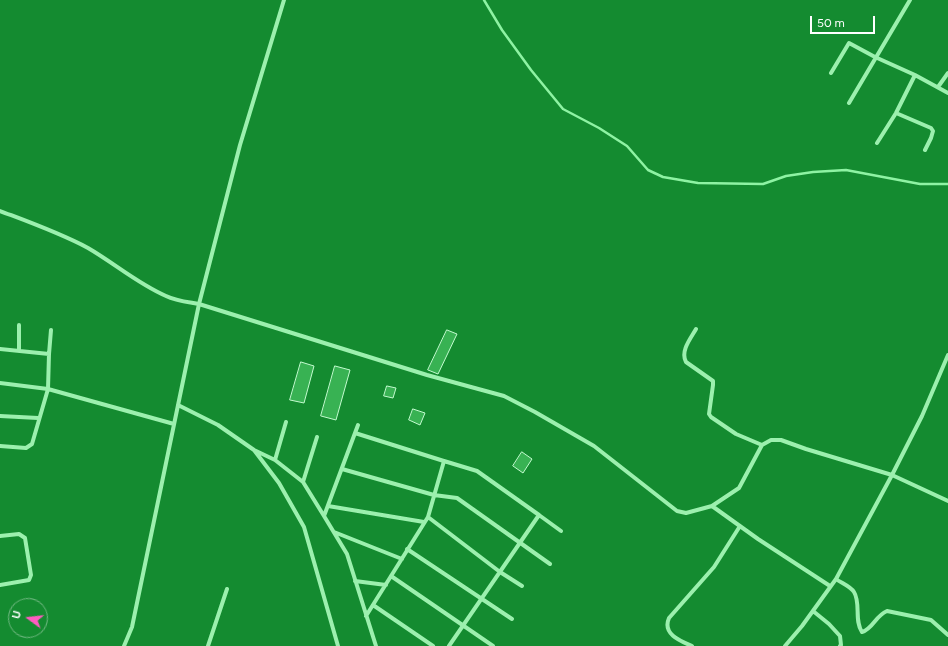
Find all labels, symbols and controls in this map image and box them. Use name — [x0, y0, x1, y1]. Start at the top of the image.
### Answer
scale bar — [812, 8, 877, 34]
text: 50 m — [817, 16, 845, 30]
north arrow — [8, 598, 48, 638]
text: U — [10, 610, 24, 620]

